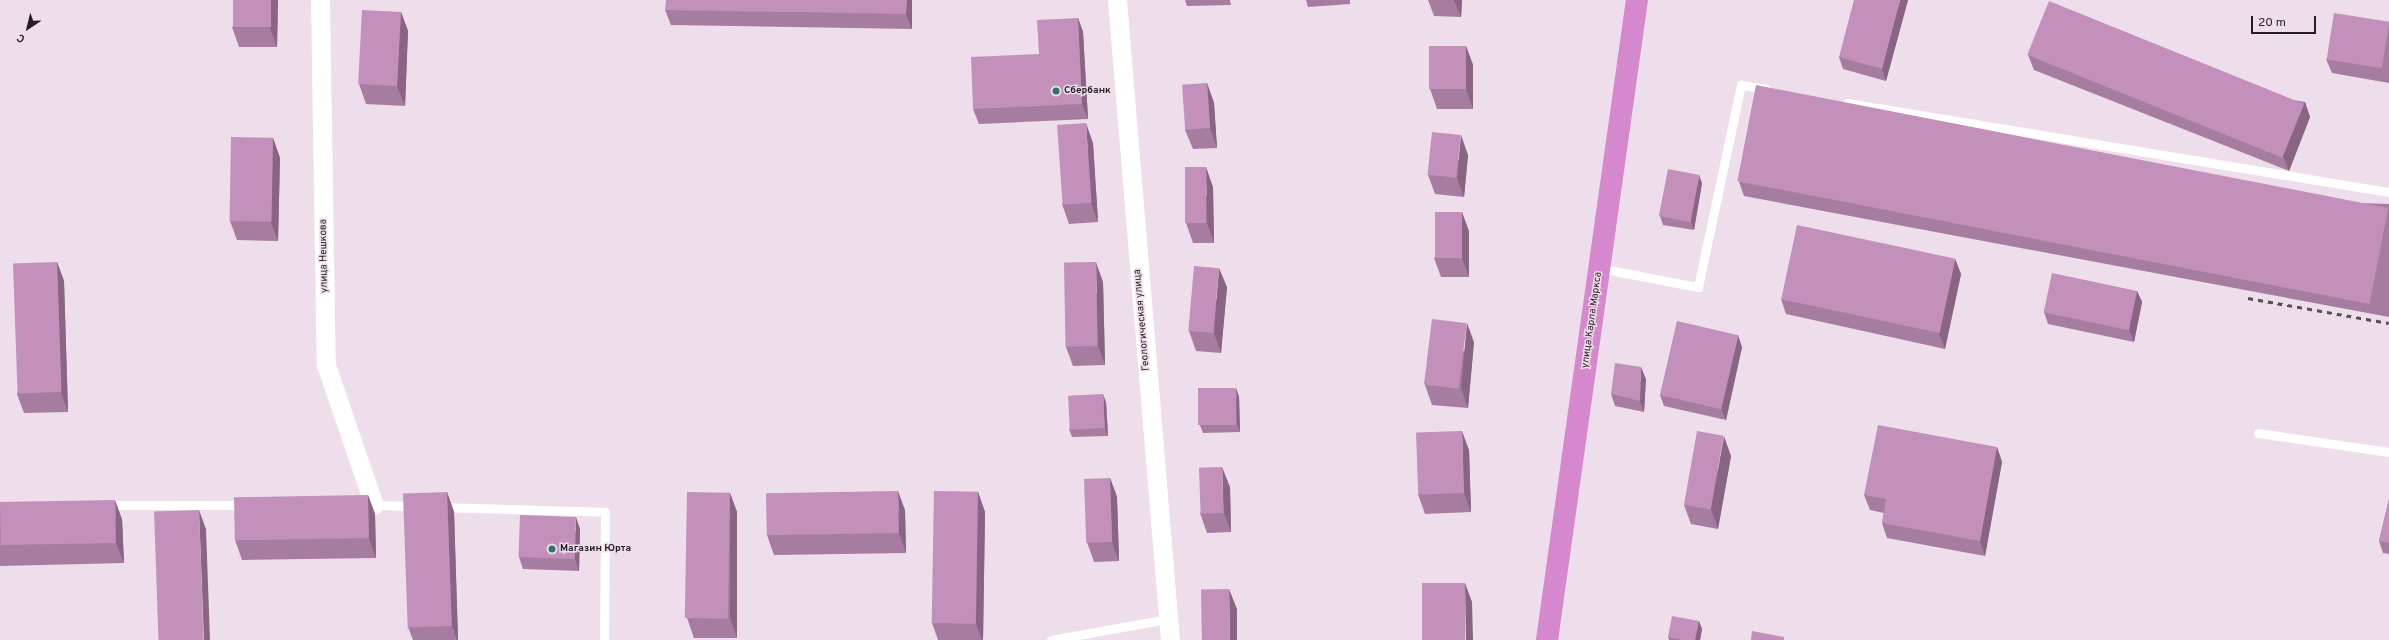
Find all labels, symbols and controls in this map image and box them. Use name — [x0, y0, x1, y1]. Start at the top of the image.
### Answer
north arrow — [8, 8, 48, 48]
scale bar — [2253, 8, 2318, 34]
text: 20 m — [2258, 15, 2286, 31]
text: С — [14, 30, 28, 46]
place label: Сбербанк — [1064, 85, 1111, 97]
marker: Сбербанк — [1051, 86, 1061, 96]
street label: улица Нешкова — [317, 219, 331, 293]
street label: Геологическая улица — [1132, 269, 1152, 371]
street label: улица Карла Маркса — [1579, 271, 1605, 369]
place label: Магазин Юрта — [560, 543, 631, 555]
marker: Магазин Юрта — [547, 544, 557, 554]

